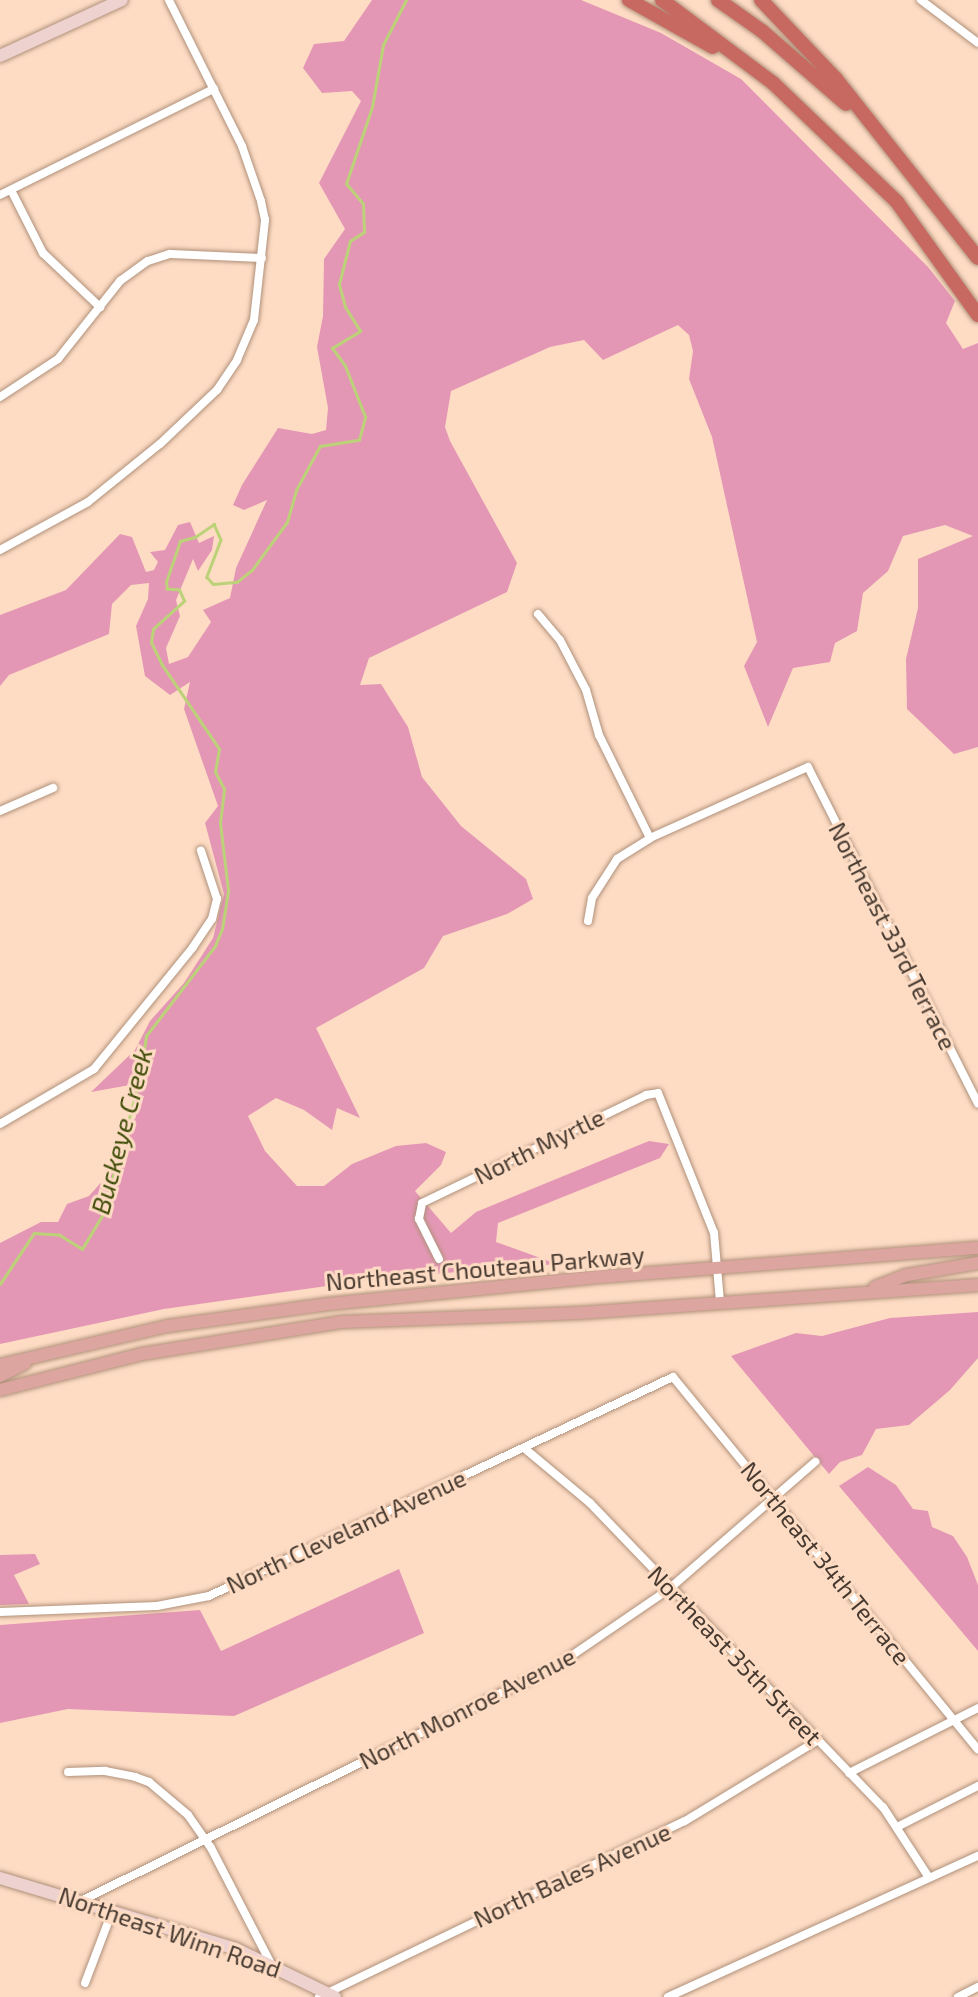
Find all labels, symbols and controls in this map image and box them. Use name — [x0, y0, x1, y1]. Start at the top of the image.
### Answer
street label: Northeast 33rd Terrace — [823, 817, 963, 1055]
water label: Buckeye Creek — [84, 1044, 158, 1218]
street label: North Myrtle — [469, 1102, 609, 1190]
street label: Northeast Chouteau Parkway — [324, 1240, 646, 1296]
street label: Northeast 34th Terrace — [735, 1455, 917, 1671]
street label: North Cleveland Avenue — [221, 1463, 471, 1599]
street label: Northeast 35th Street — [642, 1560, 828, 1750]
street label: North Monroe Avenue — [354, 1641, 580, 1775]
street label: North Bales Avenue — [469, 1817, 675, 1933]
street label: Northeast Winn Road — [55, 1880, 285, 1984]

